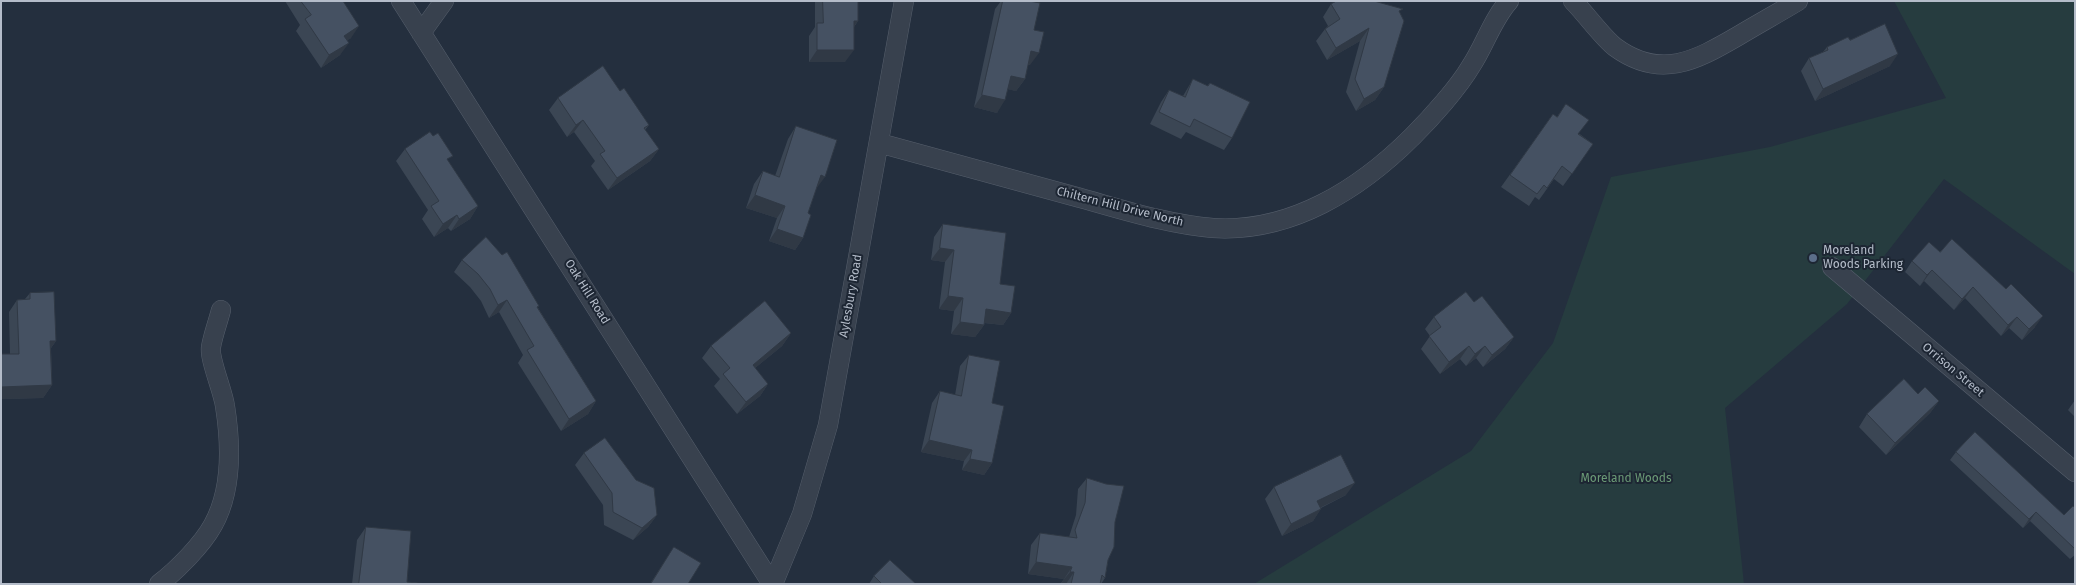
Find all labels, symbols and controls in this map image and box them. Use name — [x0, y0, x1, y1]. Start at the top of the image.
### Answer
street label: Chiltern Hill Drive North — [1055, 184, 1185, 230]
place label: Moreland Woods Parking — [1823, 244, 1903, 272]
marker: Moreland Woods Parking — [1807, 252, 1819, 264]
street label: Aylesbury Road — [837, 253, 865, 339]
street label: Oak Hill Road — [561, 257, 613, 327]
street label: Orrison Street — [1919, 340, 1987, 400]
park label: Moreland Woods — [1580, 472, 1672, 486]

